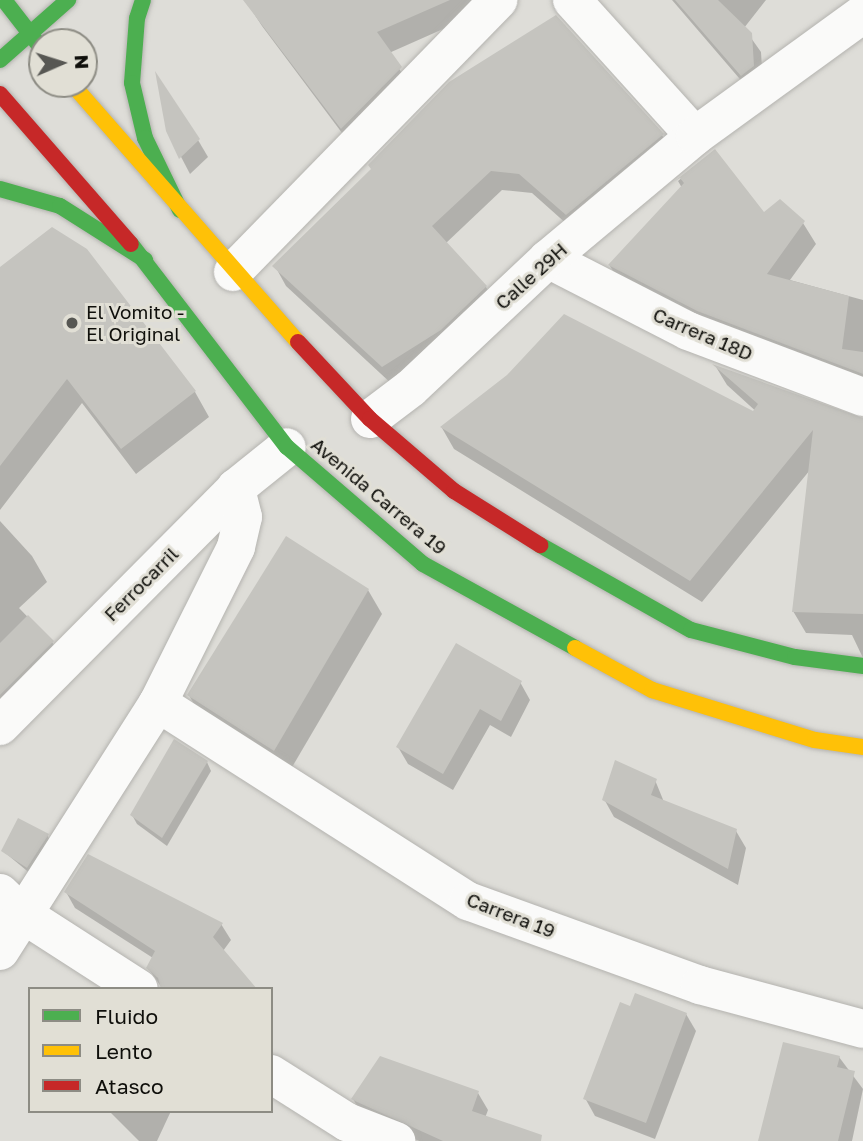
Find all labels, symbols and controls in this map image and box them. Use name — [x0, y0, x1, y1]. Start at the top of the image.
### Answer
north arrow — [28, 28, 98, 98]
text: N — [71, 54, 94, 70]
street label: Calle 29H — [491, 238, 571, 314]
place label: El Vomito - El Original — [86, 301, 184, 345]
street label: Carrera 18D — [650, 303, 756, 365]
marker: El Vomito - El Original — [64, 315, 80, 331]
street label: Avenida Carrera 19 — [307, 433, 451, 559]
street label: Ferrocarril — [99, 542, 183, 626]
street label: Carrera 19 — [464, 888, 558, 942]
legend — [28, 987, 273, 1113]
text: Fluido — [95, 1003, 158, 1029]
text: Lento — [95, 1038, 153, 1064]
text: Atasco — [95, 1073, 164, 1099]

